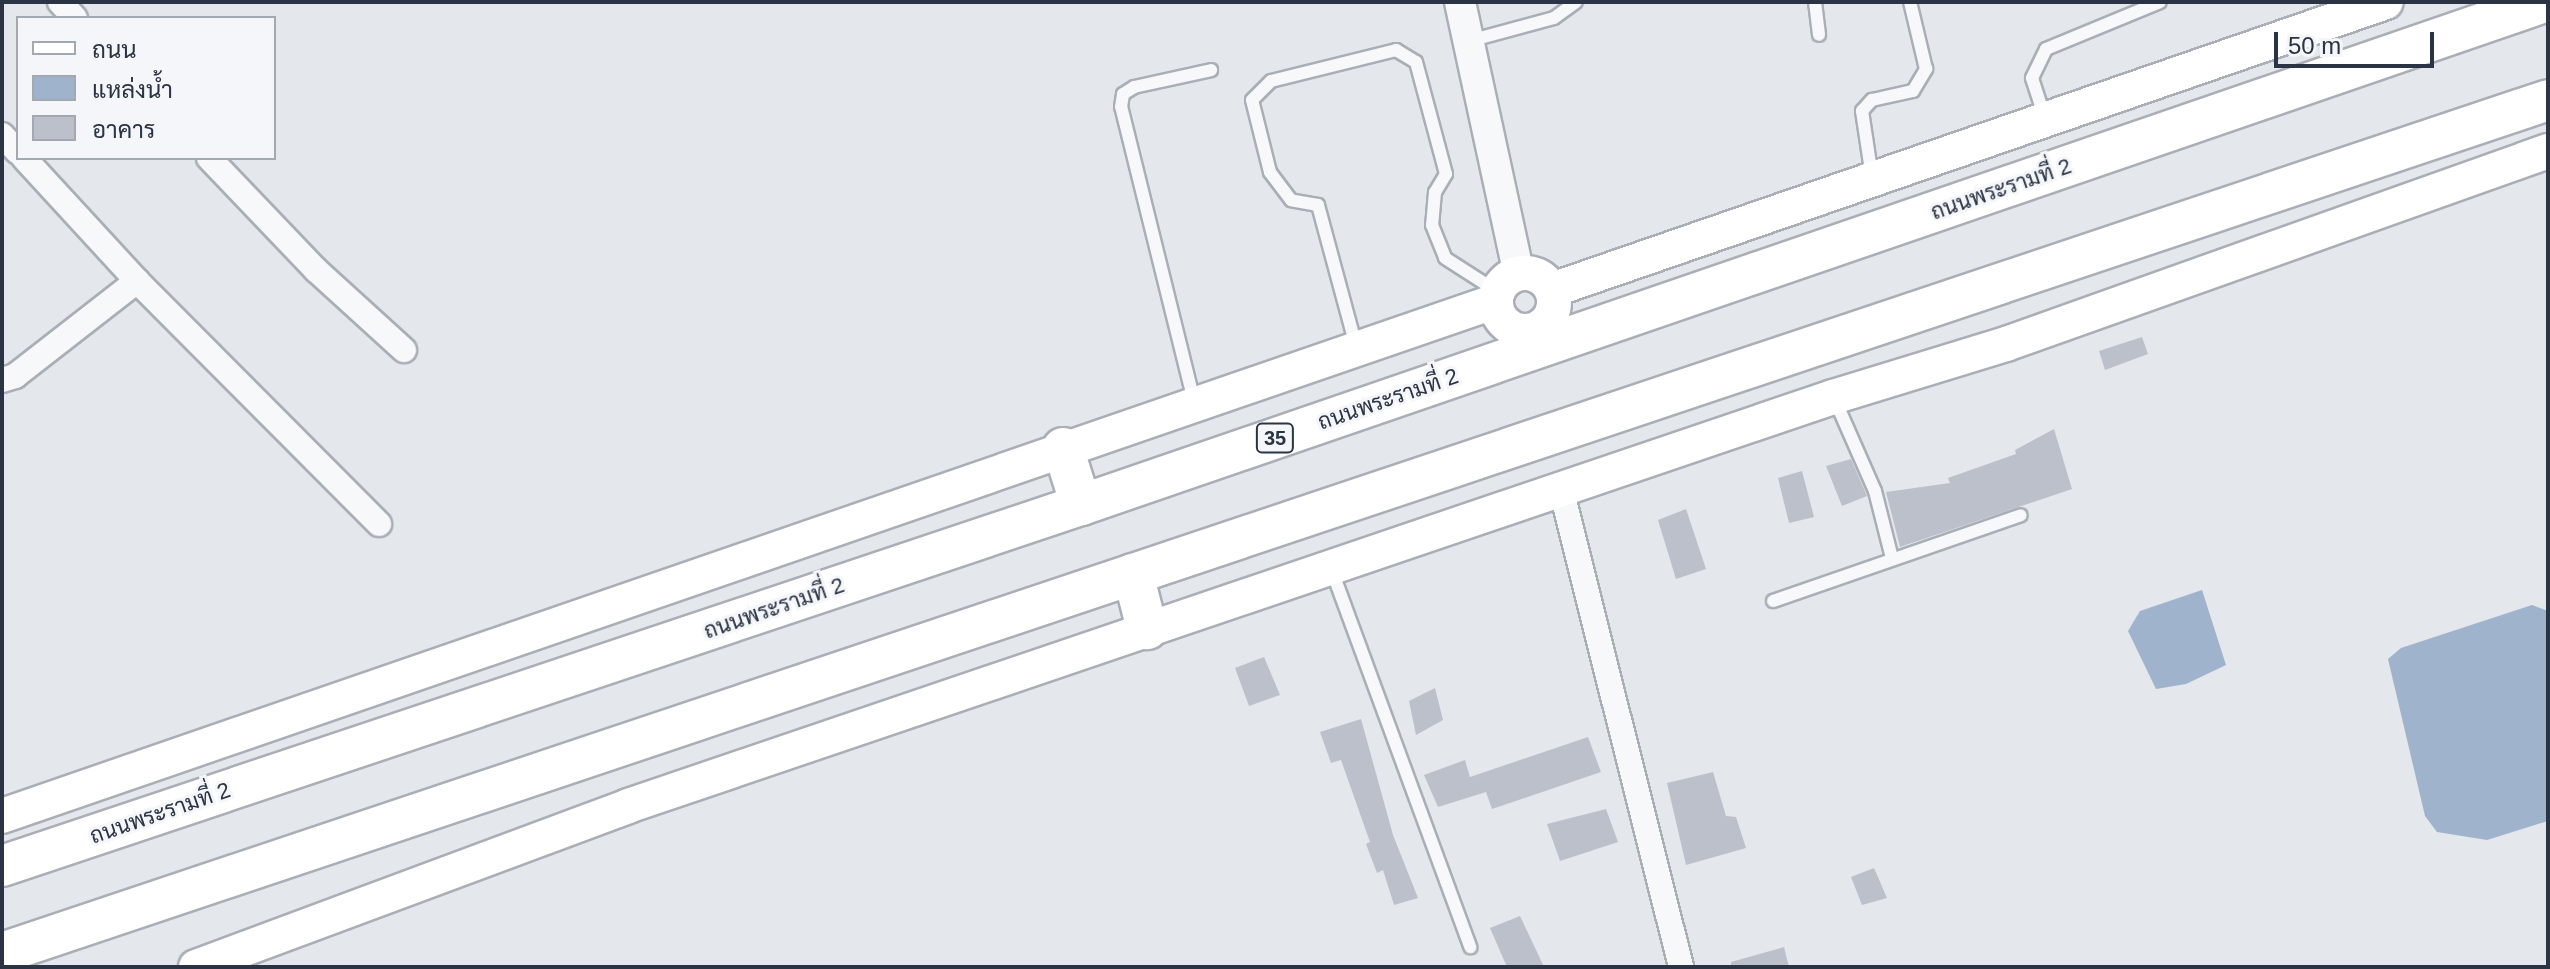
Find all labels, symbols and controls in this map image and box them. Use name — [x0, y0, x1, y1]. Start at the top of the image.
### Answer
legend — [16, 16, 276, 160]
scale bar — [2278, 16, 2438, 66]
text: 50 m — [2288, 32, 2341, 59]
text: ถนน — [92, 36, 137, 63]
text: แหล่งน้ำ — [92, 76, 173, 103]
text: อาคาร — [92, 116, 155, 143]
street label: ถนนพระรามที่ 2 — [1927, 153, 2075, 225]
street label: ถนนพระรามที่ 2 — [1314, 363, 1462, 435]
road number: 35 — [1255, 422, 1295, 454]
street label: ถนนพระรามที่ 2 — [700, 572, 848, 644]
street label: ถนนพระรามที่ 2 — [86, 777, 234, 849]

